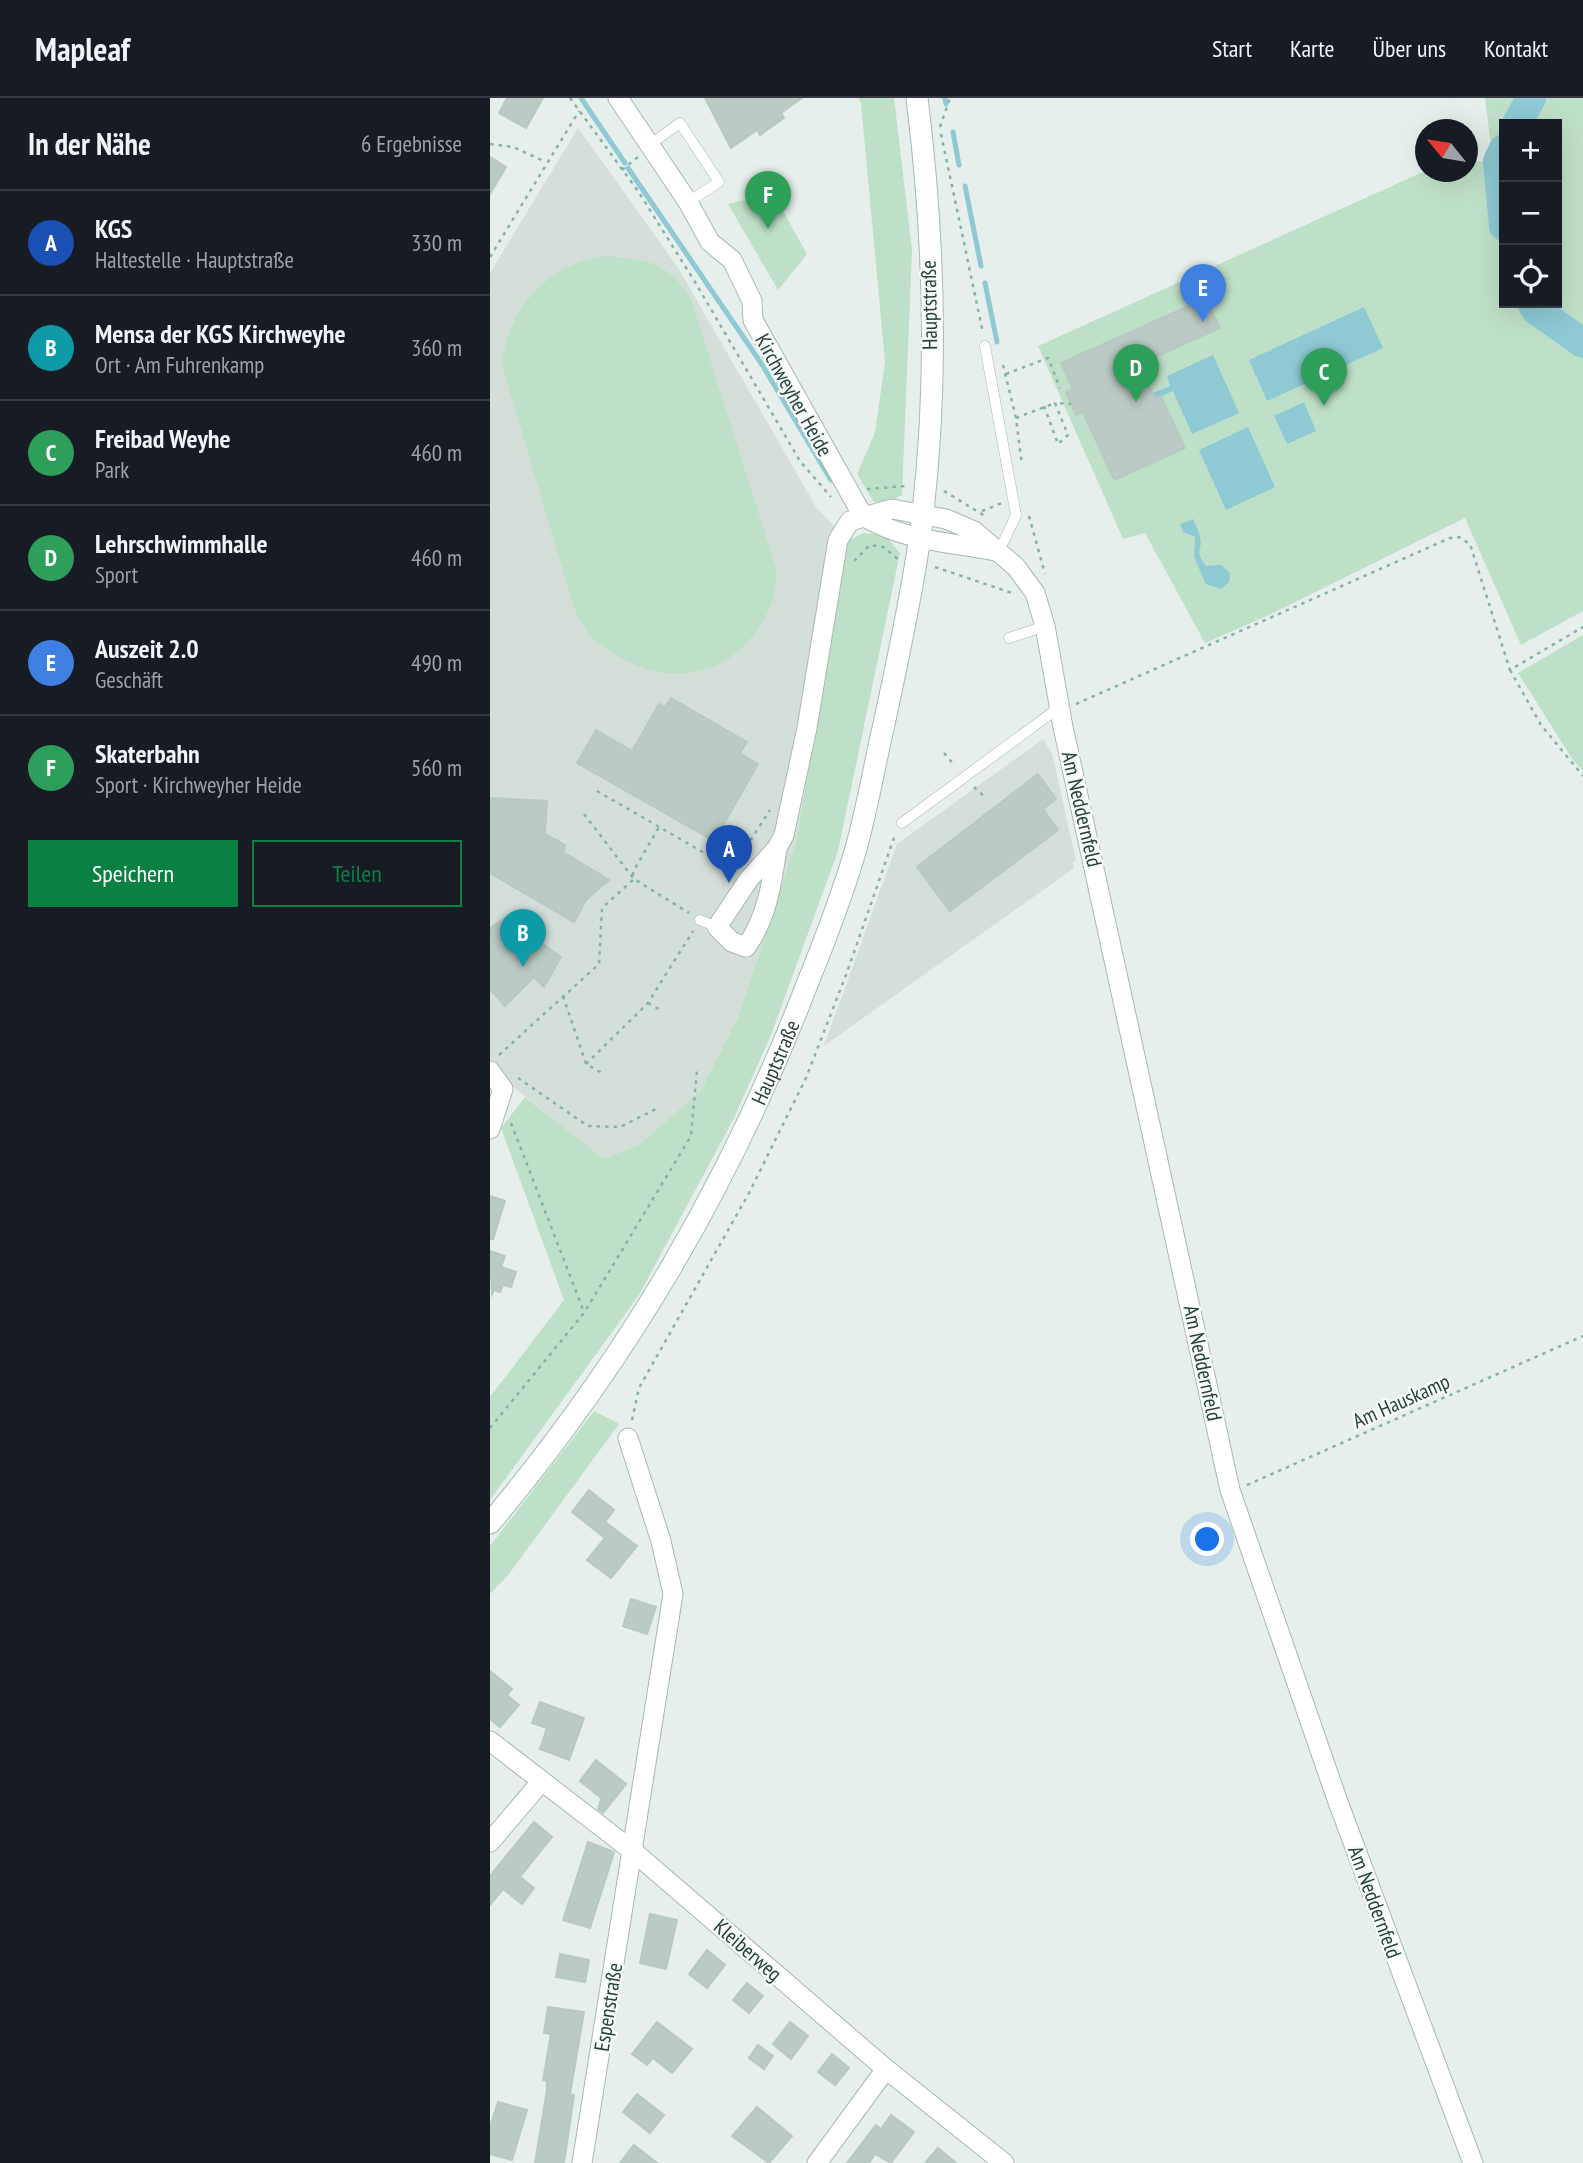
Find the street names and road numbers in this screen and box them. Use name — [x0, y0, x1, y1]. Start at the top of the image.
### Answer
street label: Hauptstraße — [915, 260, 943, 350]
street label: Kirchweyher Heide — [749, 329, 839, 461]
street label: Am Neddernfeld — [1056, 749, 1108, 869]
street label: Hauptstraße — [745, 1016, 805, 1109]
street label: Am Neddernfeld — [1178, 1303, 1228, 1423]
street label: Am Hauskamp — [1348, 1368, 1454, 1434]
street label: Am Neddernfeld — [1342, 1842, 1408, 1962]
street label: Kleiberweg — [708, 1913, 788, 1987]
street label: Espenstraße — [588, 1961, 628, 2053]

